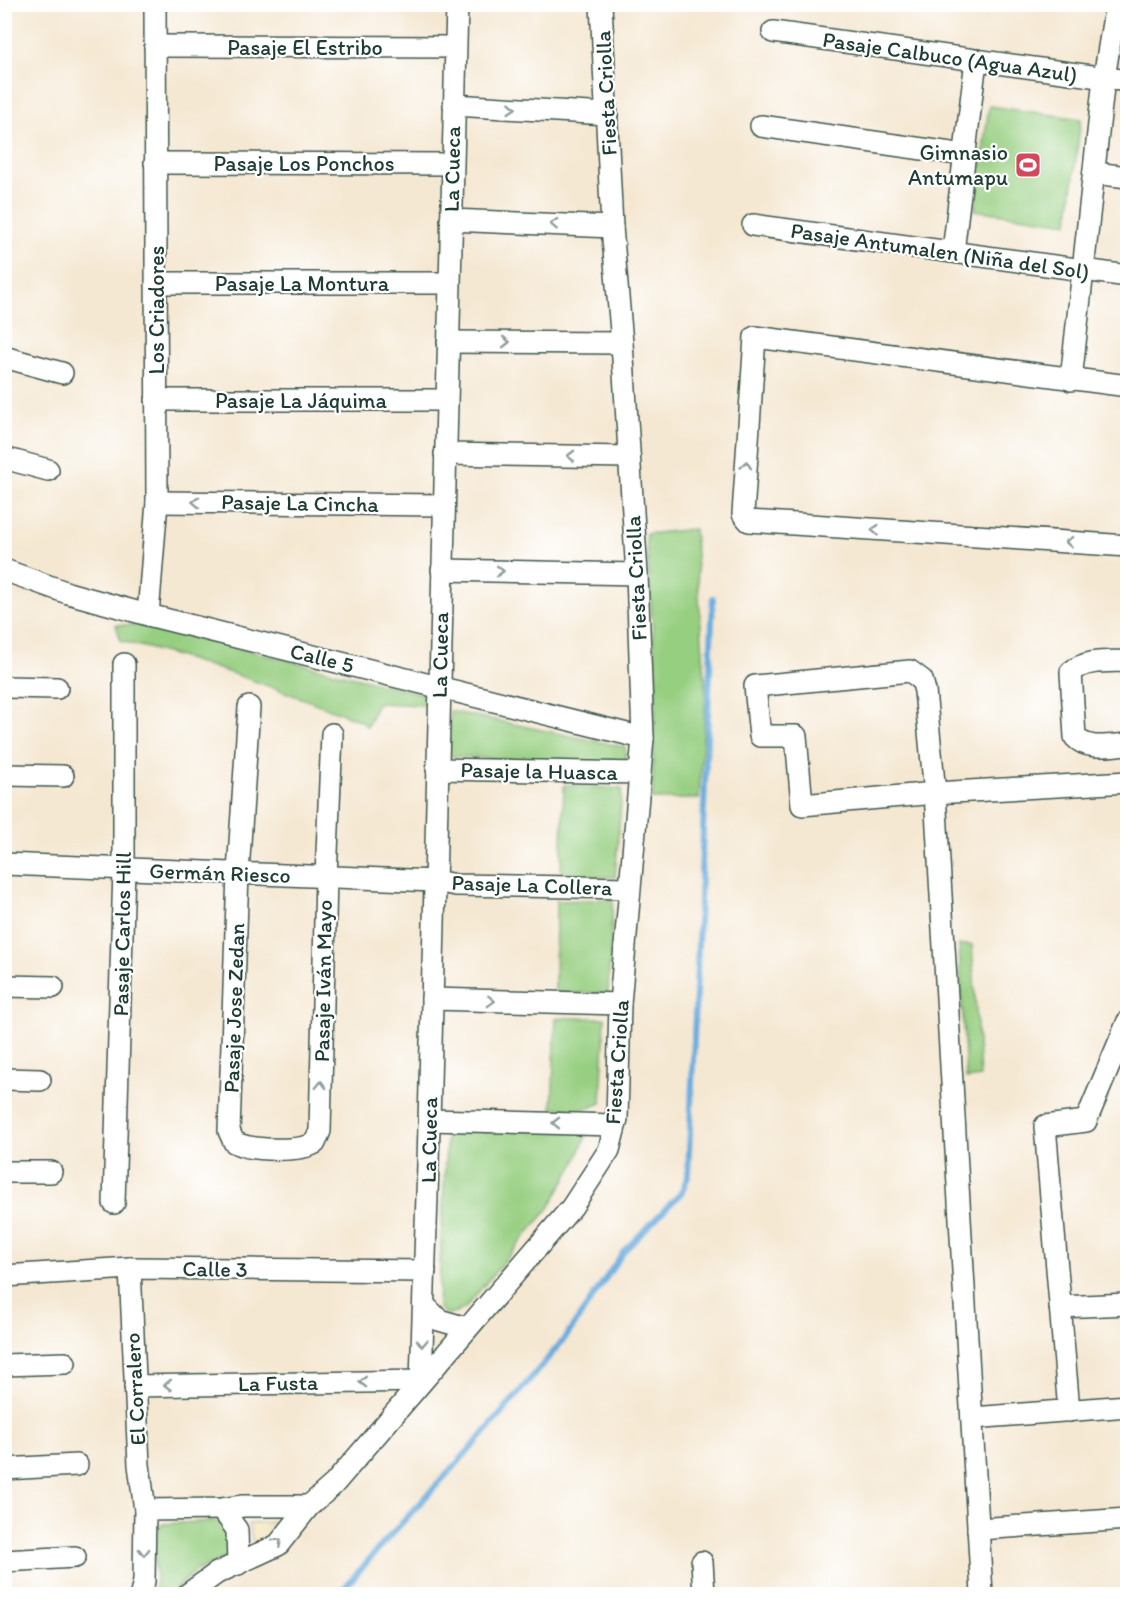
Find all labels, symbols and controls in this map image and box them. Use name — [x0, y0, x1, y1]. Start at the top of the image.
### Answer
street label: Pasaje Calbuco (Agua Azul) — [821, 26, 1079, 88]
street label: Fiesta Criolla — [589, 29, 623, 156]
street label: Pasaje El Estribo — [227, 34, 383, 61]
one-way arrow — [508, 102, 517, 115]
street label: La Cueca — [438, 125, 466, 212]
place label: Gimnasio Antumapu — [908, 139, 1008, 191]
street label: Pasaje Los Ponchos — [214, 150, 395, 177]
sports icon: Gimnasio Antumapu — [1013, 150, 1043, 180]
street label: Pasaje Antumalen (Niña del Sol) — [789, 217, 1091, 285]
one-way arrow — [549, 218, 558, 231]
street label: Los Criadores — [143, 246, 170, 374]
street label: Pasaje La Montura — [215, 270, 390, 297]
one-way arrow — [502, 336, 511, 348]
street label: Pasaje La Jáquima — [215, 387, 388, 414]
one-way arrow — [566, 450, 575, 462]
one-way arrow — [739, 460, 752, 469]
street label: Pasaje La Cincha — [221, 488, 380, 518]
one-way arrow — [191, 496, 200, 508]
street label: Fiesta Criolla — [619, 514, 653, 641]
one-way arrow — [870, 523, 879, 536]
one-way arrow — [1065, 536, 1074, 549]
one-way arrow — [496, 565, 505, 578]
street label: La Cueca — [426, 611, 454, 698]
street label: Calle 5 — [287, 637, 357, 679]
street label: Pasaje la Huasca — [460, 756, 618, 786]
street label: Pasaje Carlos Hill — [107, 851, 137, 1017]
street label: Germán Riesco — [149, 857, 291, 889]
street label: Pasaje La Collera — [451, 869, 613, 901]
street label: Pasaje Iván Mayo — [308, 900, 338, 1062]
street label: Pasaje Jose Zedan — [218, 922, 250, 1094]
one-way arrow — [486, 994, 495, 1007]
street label: Fiesta Criolla — [599, 998, 635, 1125]
one-way arrow — [314, 1080, 327, 1089]
street label: La Cueca — [415, 1096, 443, 1183]
one-way arrow — [552, 1117, 561, 1129]
street label: Calle 3 — [182, 1255, 248, 1283]
street label: El Corralero — [119, 1332, 151, 1446]
one-way arrow — [416, 1338, 429, 1347]
street label: La Fusta — [238, 1369, 319, 1397]
one-way arrow — [358, 1376, 367, 1388]
one-way arrow — [163, 1379, 172, 1391]
one-way arrow — [272, 1538, 283, 1549]
one-way arrow — [138, 1548, 150, 1557]

